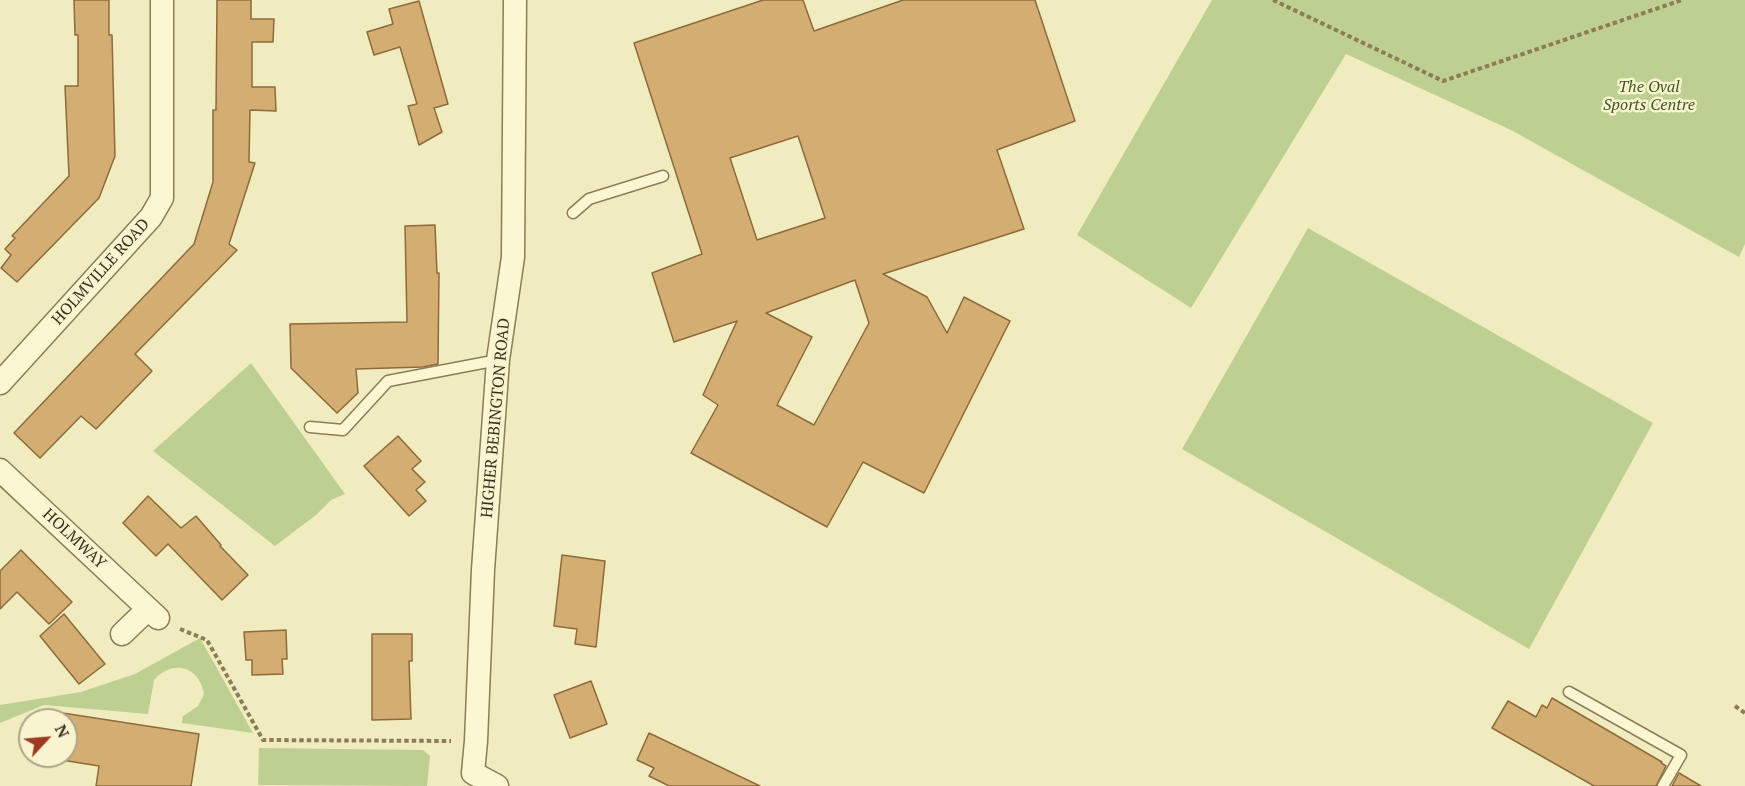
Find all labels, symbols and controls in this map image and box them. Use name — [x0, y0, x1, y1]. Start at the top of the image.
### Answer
park label: The Oval Sports Centre — [1603, 77, 1695, 115]
street label: HOLMVILLE ROAD — [48, 215, 154, 329]
street label: HIGHER BEBINGTON ROAD — [478, 317, 514, 519]
street label: HOLMWAY — [38, 505, 110, 573]
north arrow — [18, 708, 78, 768]
text: N — [50, 721, 75, 741]

